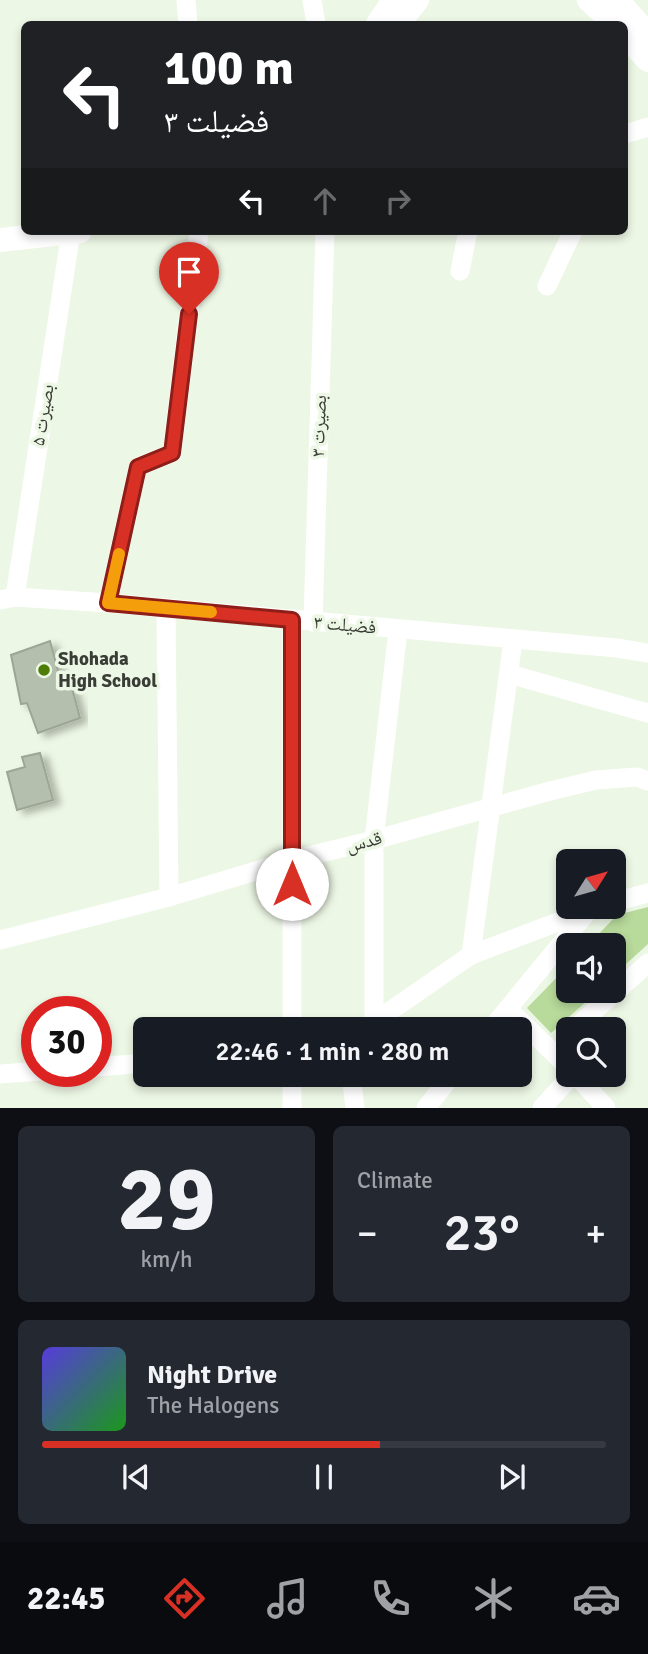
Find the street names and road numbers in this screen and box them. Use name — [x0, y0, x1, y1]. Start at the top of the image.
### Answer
street label: بصیرت ۵ — [26, 383, 60, 447]
street label: بصیرت ۳ — [306, 395, 332, 457]
street label: فضیلت ۳ — [313, 610, 377, 640]
street label: قدس — [344, 826, 385, 858]

